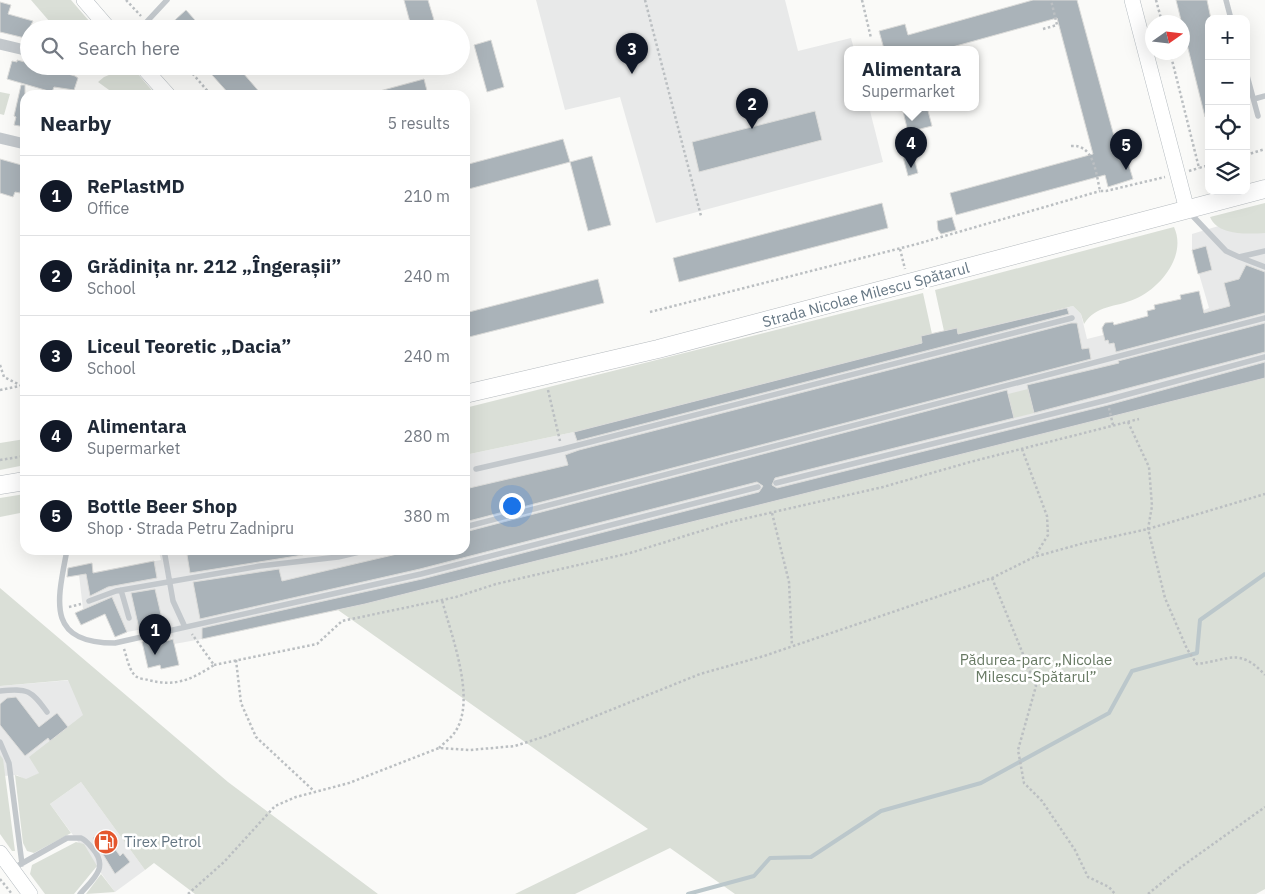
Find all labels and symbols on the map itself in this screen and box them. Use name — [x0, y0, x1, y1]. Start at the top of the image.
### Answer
north arrow — [1145, 15, 1190, 60]
pin: 3 — [616, 33, 648, 74]
pin: 2 — [736, 88, 768, 129]
pin: 4 — [895, 127, 927, 168]
pin: 5 — [1110, 129, 1142, 170]
street label: Strada Nicolae Milescu Spătarul — [760, 258, 972, 331]
your location — [499, 493, 525, 519]
pin: 1 — [139, 614, 171, 655]
park label: Pădurea-parc „Nicolae Milescu-Spătarul” — [960, 650, 1112, 686]
fuel station icon: Tirex Petrol — [93, 829, 119, 855]
place label: Tirex Petrol — [124, 832, 201, 851]

